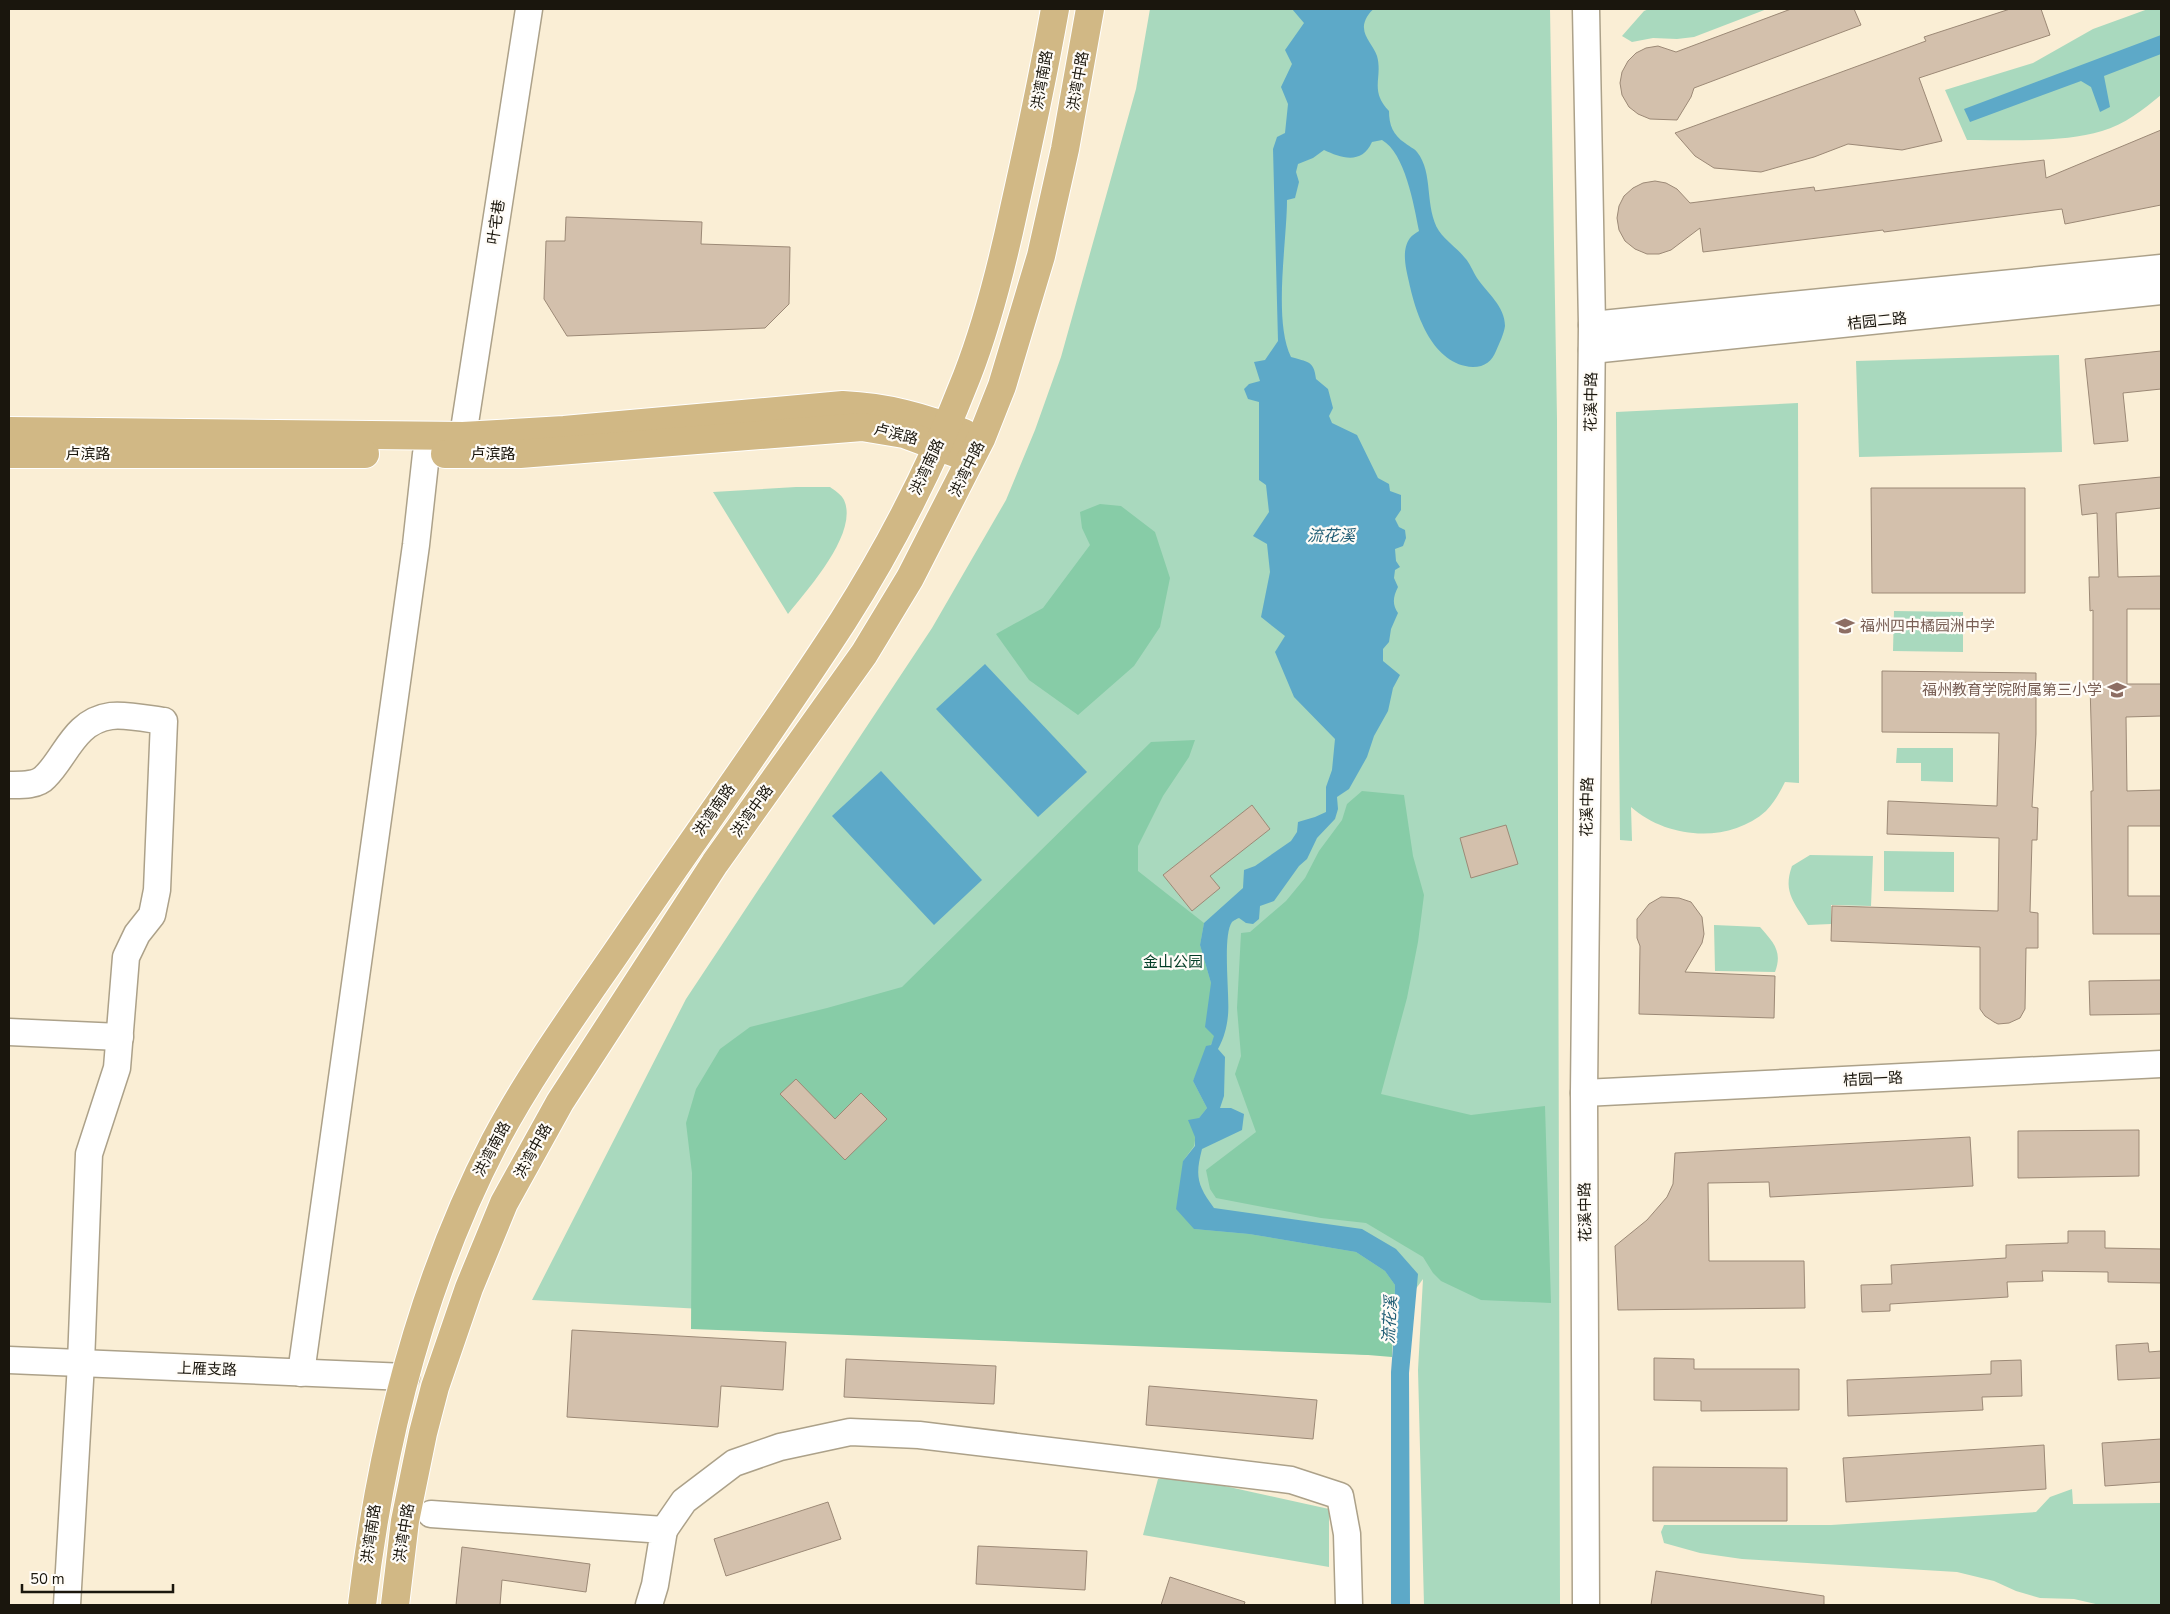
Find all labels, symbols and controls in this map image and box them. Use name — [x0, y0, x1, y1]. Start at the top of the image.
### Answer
street label: 洪湾南路 — [1027, 49, 1057, 111]
street label: 洪湾中路 — [1063, 50, 1093, 112]
street label: 叶宅巷 — [483, 198, 509, 246]
street label: 桔园二路 — [1846, 308, 1908, 334]
street label: 花溪中路 — [1580, 372, 1602, 432]
street label: 卢滨路 — [872, 419, 920, 449]
street label: 洪湾南路 — [905, 436, 949, 498]
street label: 洪湾中路 — [945, 438, 989, 500]
street label: 卢滨路 — [65, 444, 111, 464]
street label: 卢滨路 — [470, 444, 516, 464]
water label: 流花溪 — [1307, 525, 1357, 547]
school or university icon: 福州四中橘园洲中学 — [1834, 615, 1856, 637]
place label: 福州四中橘园洲中学 — [1860, 616, 1995, 636]
school or university icon: 福州教育学院附属第三小学 — [2106, 679, 2128, 701]
place label: 福州教育学院附属第三小学 — [1922, 680, 2102, 700]
street label: 花溪中路 — [1576, 777, 1598, 837]
street label: 洪湾南路 — [689, 780, 739, 840]
street label: 洪湾中路 — [726, 781, 778, 841]
park label: 金山公园 — [1143, 952, 1203, 972]
street label: 桔园一路 — [1843, 1067, 1903, 1091]
street label: 洪湾南路 — [469, 1118, 515, 1180]
street label: 洪湾中路 — [510, 1120, 556, 1182]
street label: 花溪中路 — [1574, 1182, 1596, 1242]
water label: 流花溪 — [1378, 1293, 1402, 1345]
street label: 上雁支路 — [177, 1358, 237, 1380]
street label: 洪湾中路 — [389, 1502, 419, 1564]
street label: 洪湾南路 — [357, 1503, 385, 1565]
scale bar — [22, 1562, 174, 1594]
text: 50 m — [30, 1569, 65, 1589]

